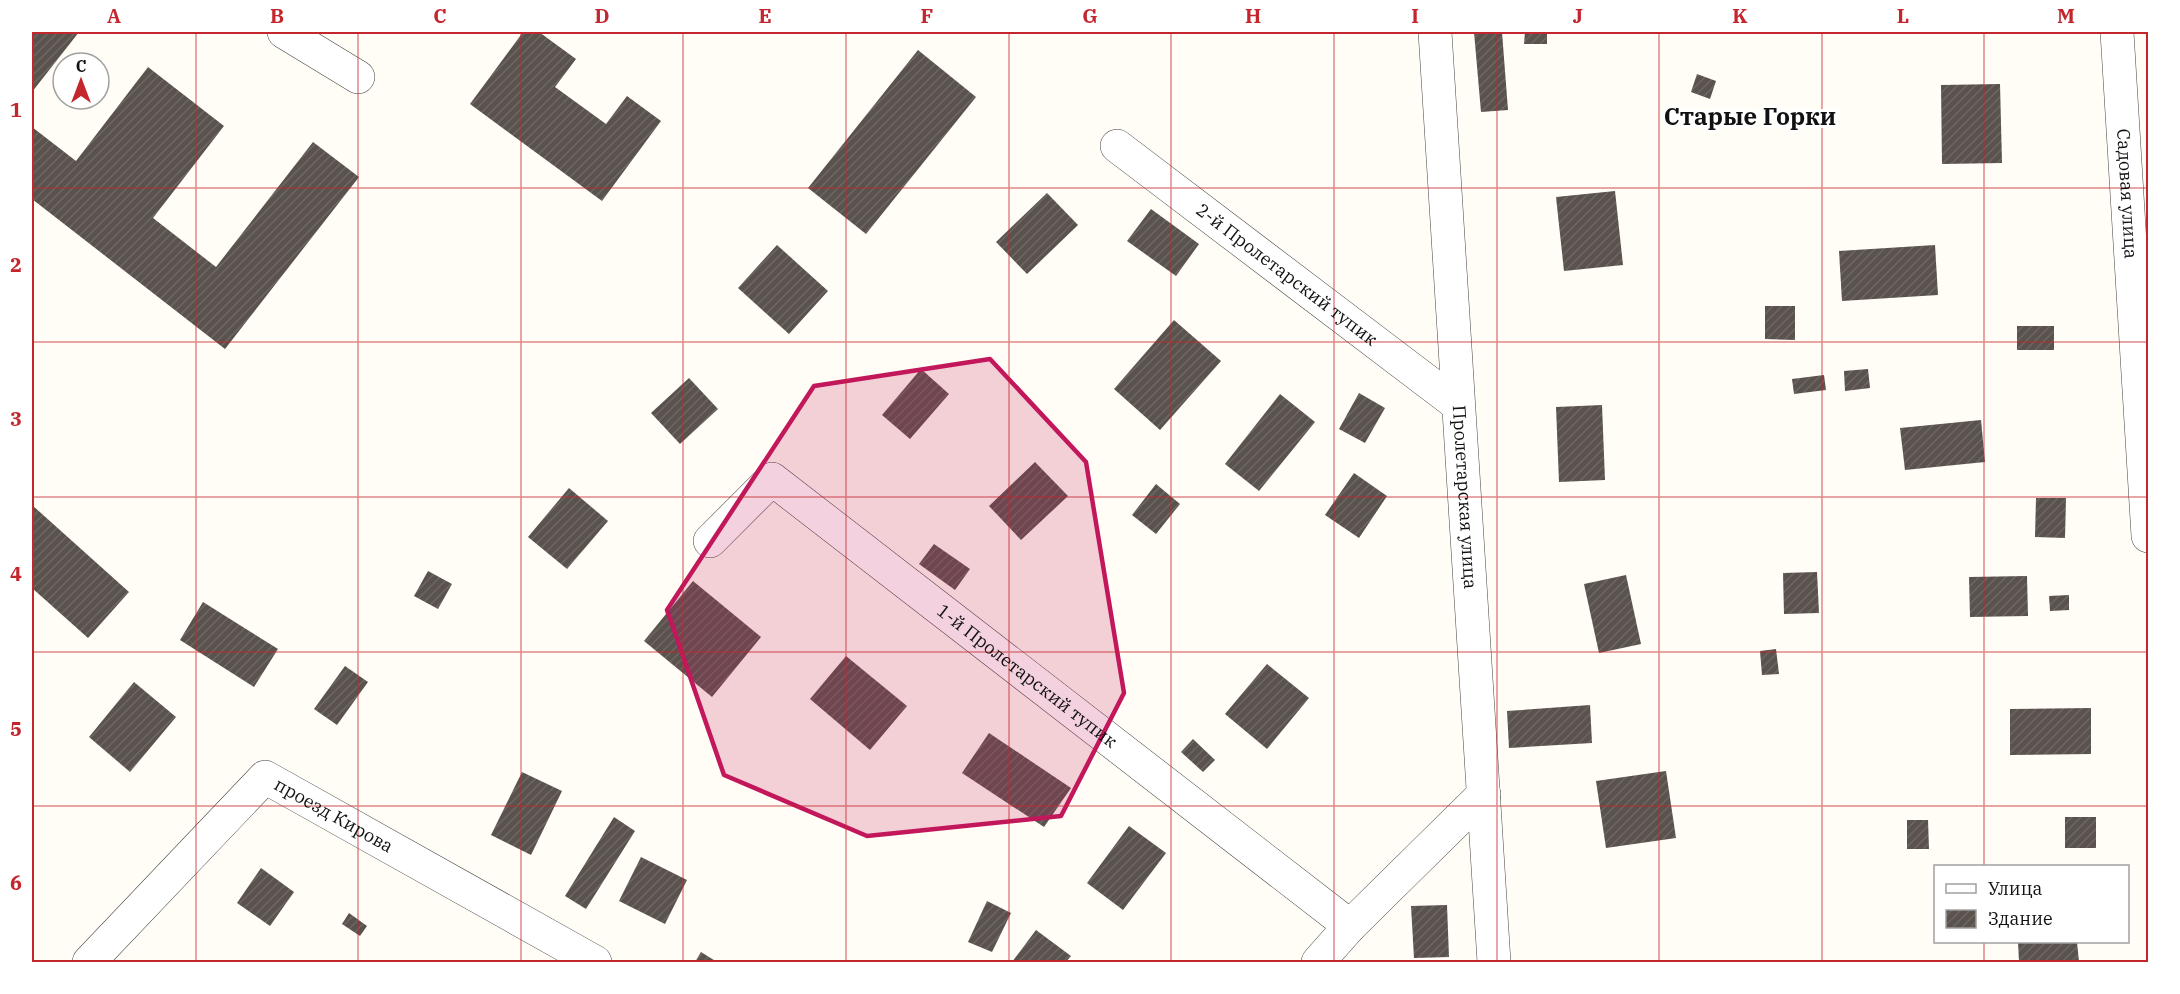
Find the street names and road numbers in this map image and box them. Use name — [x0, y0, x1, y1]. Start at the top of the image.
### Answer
street label: Садовая улица — [2112, 128, 2143, 260]
street label: 2-й Пролетарский тупик — [1192, 198, 1383, 351]
street label: Пролетарская улица — [1448, 404, 1482, 590]
street label: 1-й Пролетарский тупик — [933, 599, 1122, 753]
street label: проезд Кирова — [270, 773, 398, 858]

